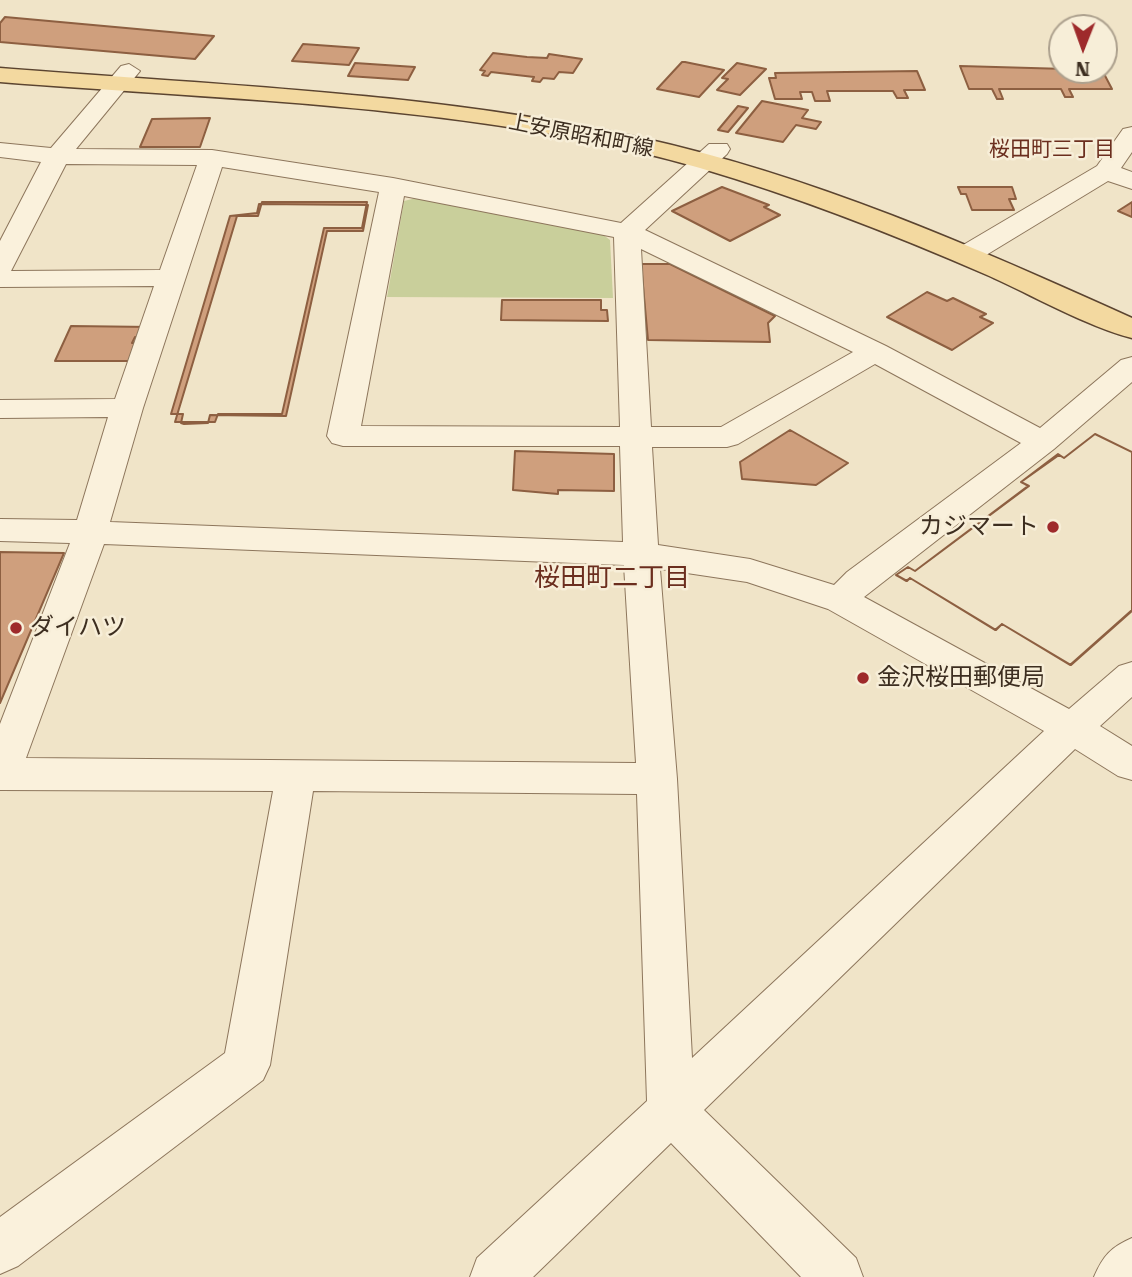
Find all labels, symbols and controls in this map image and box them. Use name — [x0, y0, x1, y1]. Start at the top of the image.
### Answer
north arrow — [1048, 14, 1118, 84]
text: N — [1075, 57, 1090, 80]
street label: 上安原昭和町線 — [506, 110, 656, 162]
district label: 桜田町三丁目 — [989, 137, 1115, 163]
place label: カジマート — [919, 513, 1039, 541]
marker: カジマート — [1045, 519, 1061, 535]
district label: 桜田町二丁目 — [534, 562, 690, 594]
place label: ダイハツ — [30, 614, 126, 642]
marker: ダイハツ — [8, 620, 24, 636]
place label: 金沢桜田郵便局 — [877, 664, 1045, 692]
marker: 金沢桜田郵便局 — [855, 670, 871, 686]

